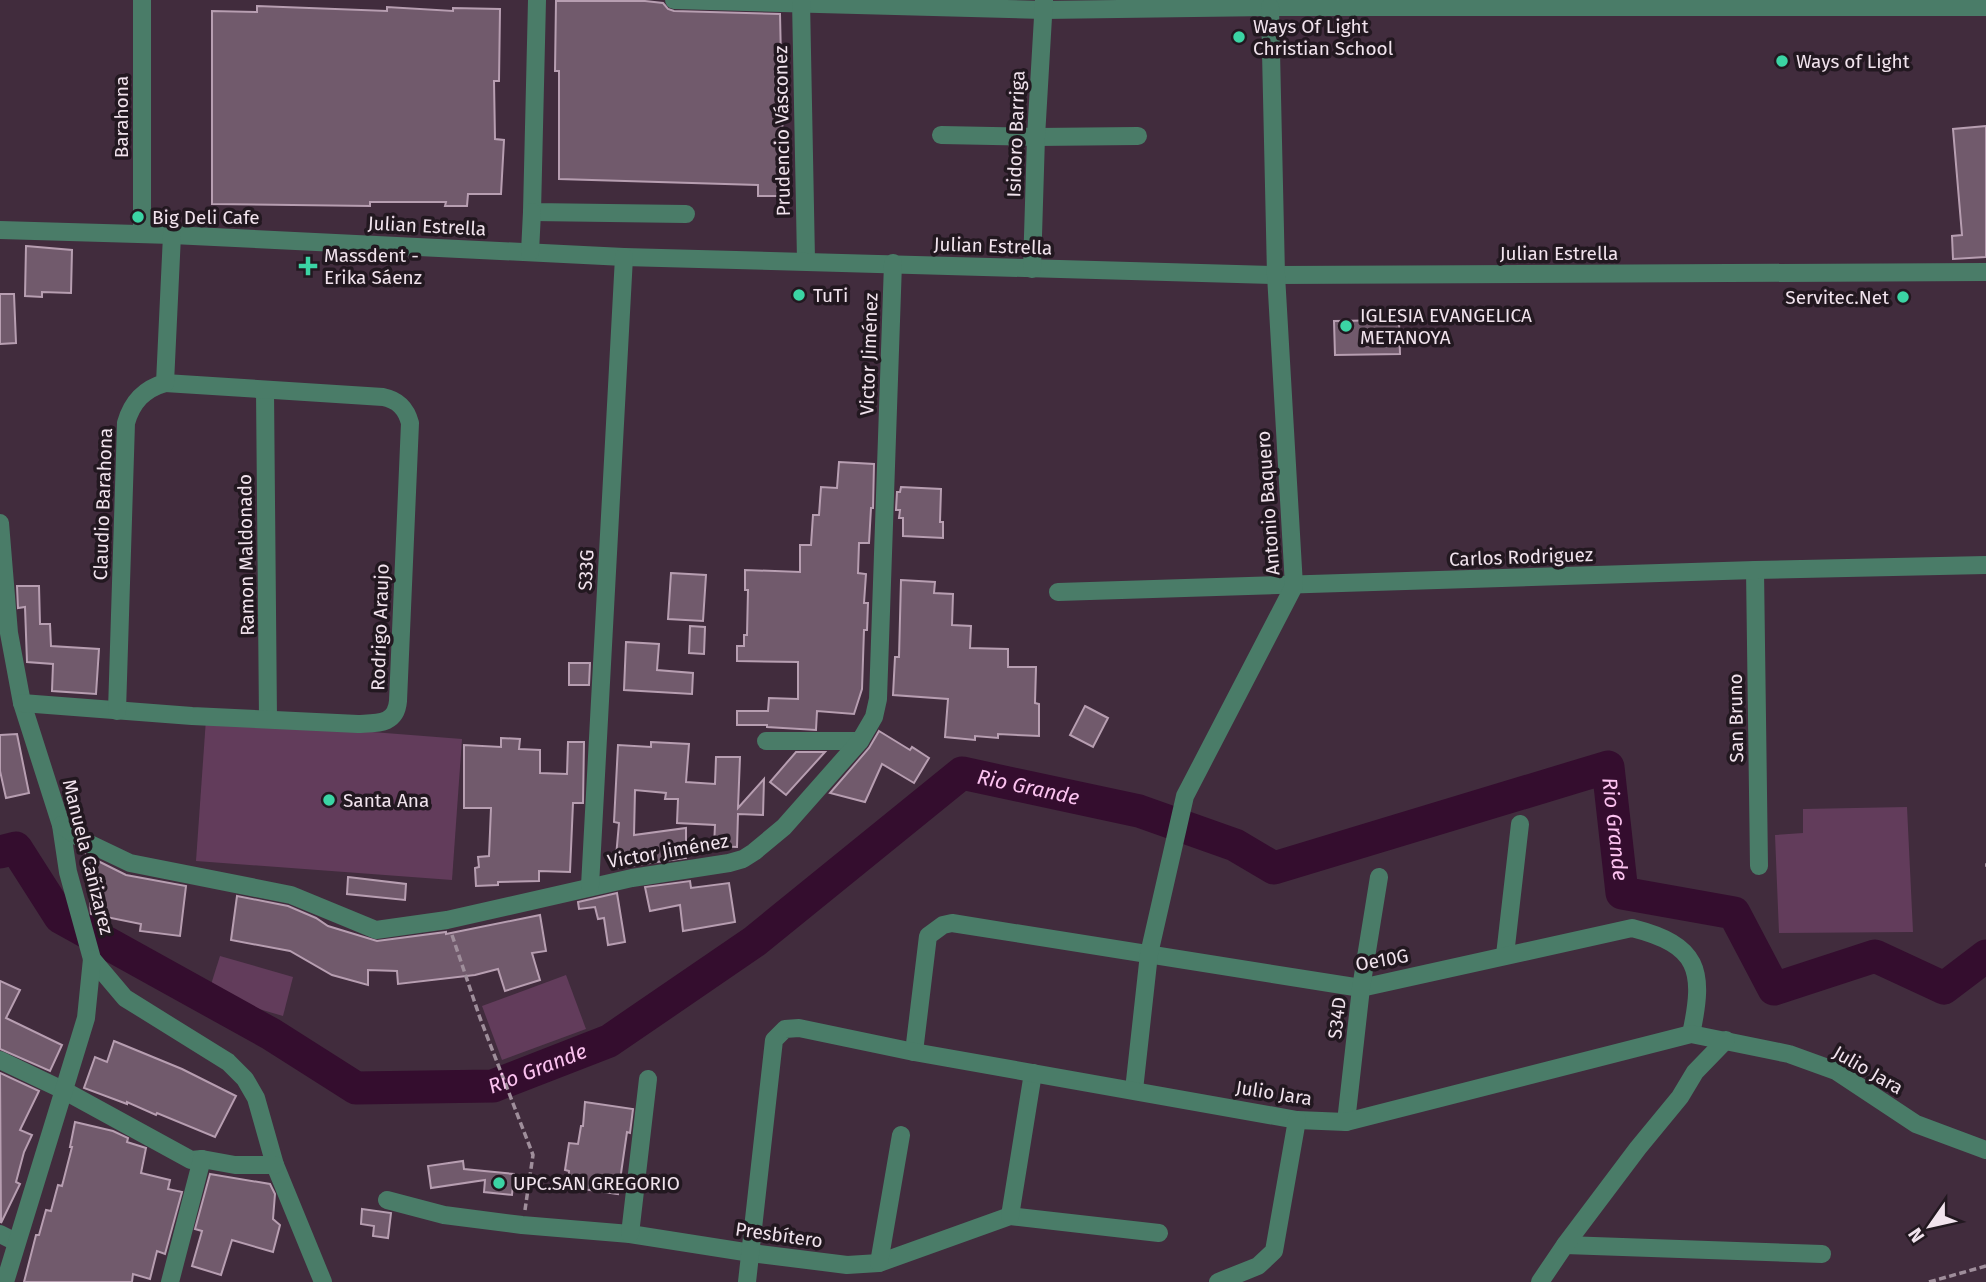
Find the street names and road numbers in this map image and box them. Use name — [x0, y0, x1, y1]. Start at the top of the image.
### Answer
street label: Prudencio Vásconez — [769, 45, 795, 217]
street label: Isidoro Barriga — [1002, 70, 1030, 198]
street label: Barahona — [110, 76, 133, 158]
street label: Julian Estrella — [367, 211, 487, 241]
street label: Julian Estrella — [933, 232, 1053, 260]
street label: Julian Estrella — [1500, 242, 1618, 265]
street label: Victor Jiménez — [855, 292, 883, 416]
street label: Claudio Barahona — [89, 427, 117, 581]
street label: Antonio Baquero — [1251, 430, 1285, 576]
street label: Ramon Maldonado — [233, 474, 259, 636]
street label: Carlos Rodriguez — [1449, 543, 1593, 571]
street label: S33G — [573, 549, 599, 591]
street label: Rodrigo Araujo — [366, 563, 394, 691]
street label: San Bruno — [1724, 673, 1748, 763]
street label: Manuela Cañizarez — [58, 777, 118, 937]
street label: Victor Jiménez — [606, 829, 730, 873]
street label: Oe10G — [1354, 944, 1410, 976]
street label: S34D — [1323, 996, 1351, 1040]
street label: Julio Jara — [1829, 1041, 1907, 1099]
street label: Julio Jara — [1234, 1076, 1314, 1110]
street label: Presbítero — [734, 1217, 824, 1253]

